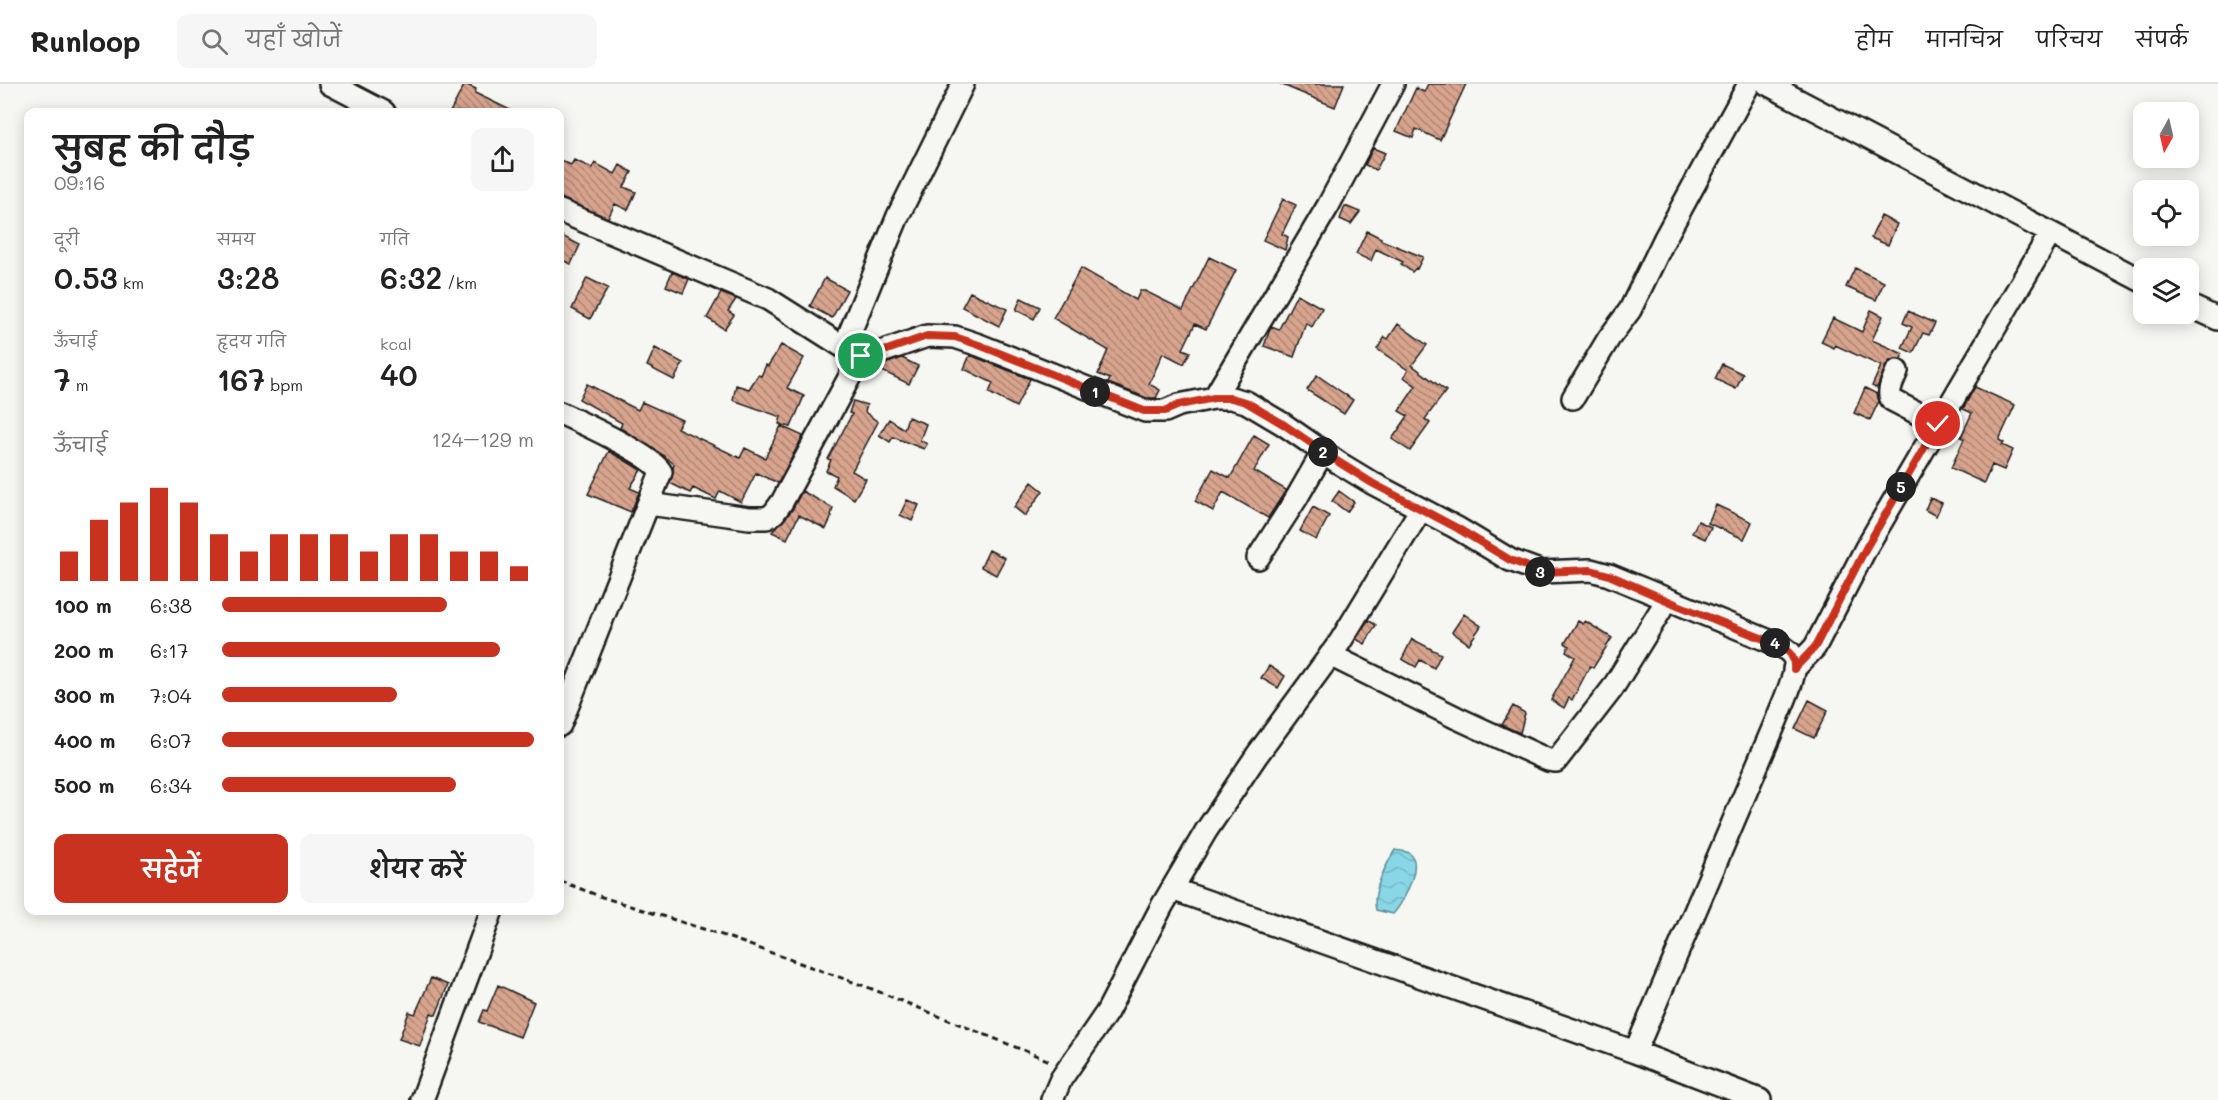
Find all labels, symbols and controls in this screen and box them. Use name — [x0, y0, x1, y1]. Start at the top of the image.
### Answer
search box — [177, 14, 597, 68]
text: Runloop — [30, 23, 141, 59]
text: यहाँ खोजें — [246, 24, 342, 53]
icon: search — [198, 25, 231, 58]
text: होम — [1856, 25, 1893, 52]
text: मानचित्र — [1926, 25, 2003, 52]
text: परिचय — [2036, 25, 2102, 52]
text: संपर्क — [2135, 25, 2188, 52]
north arrow — [2133, 102, 2199, 168]
map controls — [2133, 102, 2199, 324]
text: सुबह की दौड़ — [54, 125, 252, 168]
button: share — [471, 128, 534, 191]
text: 09:16 — [54, 169, 105, 195]
button: locate — [2133, 180, 2199, 246]
text: दूरी — [54, 228, 79, 249]
text: समय — [217, 228, 255, 249]
text: गति — [380, 228, 409, 249]
text: 0.53 — [54, 257, 118, 297]
text: 3:28 — [217, 257, 280, 297]
text: 6:32 — [380, 257, 442, 297]
button: layers — [2133, 258, 2199, 324]
text: km — [118, 272, 144, 293]
text: /km — [442, 272, 477, 293]
text: ऊँचाई — [54, 330, 97, 351]
text: हृदय गति — [217, 330, 286, 351]
pin — [835, 330, 886, 381]
text: kcal — [380, 333, 412, 354]
icon: arrive — [844, 339, 877, 372]
text: 40 — [380, 354, 418, 394]
text: 7 — [54, 359, 71, 399]
text: 167 — [217, 359, 265, 399]
text: m — [71, 374, 89, 395]
text: bpm — [265, 374, 303, 395]
pin: 1 — [1080, 377, 1110, 407]
text: 1 — [1091, 381, 1099, 402]
pin — [1912, 398, 1963, 449]
icon: check — [1921, 407, 1954, 440]
text: 124–129 m — [432, 426, 534, 452]
text: ऊँचाई — [54, 431, 108, 457]
pin: 2 — [1308, 437, 1338, 467]
text: 2 — [1319, 441, 1327, 462]
pin: 5 — [1886, 472, 1916, 502]
text: 5 — [1896, 476, 1906, 497]
pin: 3 — [1525, 557, 1555, 587]
text: 3 — [1535, 561, 1545, 582]
text: 100 m — [54, 592, 112, 618]
text: 6:38 — [150, 592, 192, 618]
pin: 4 — [1760, 628, 1790, 658]
text: 4 — [1770, 632, 1780, 653]
text: 200 m — [54, 637, 114, 663]
text: 6:17 — [150, 637, 188, 663]
text: 300 m — [54, 682, 115, 708]
text: 7:04 — [150, 682, 191, 708]
text: 400 m — [54, 727, 115, 753]
text: 6:07 — [150, 727, 192, 753]
text: 500 m — [54, 772, 114, 798]
text: 6:34 — [150, 772, 192, 798]
button: सहेजें — [54, 834, 288, 903]
button: शेयर करें — [300, 834, 534, 903]

